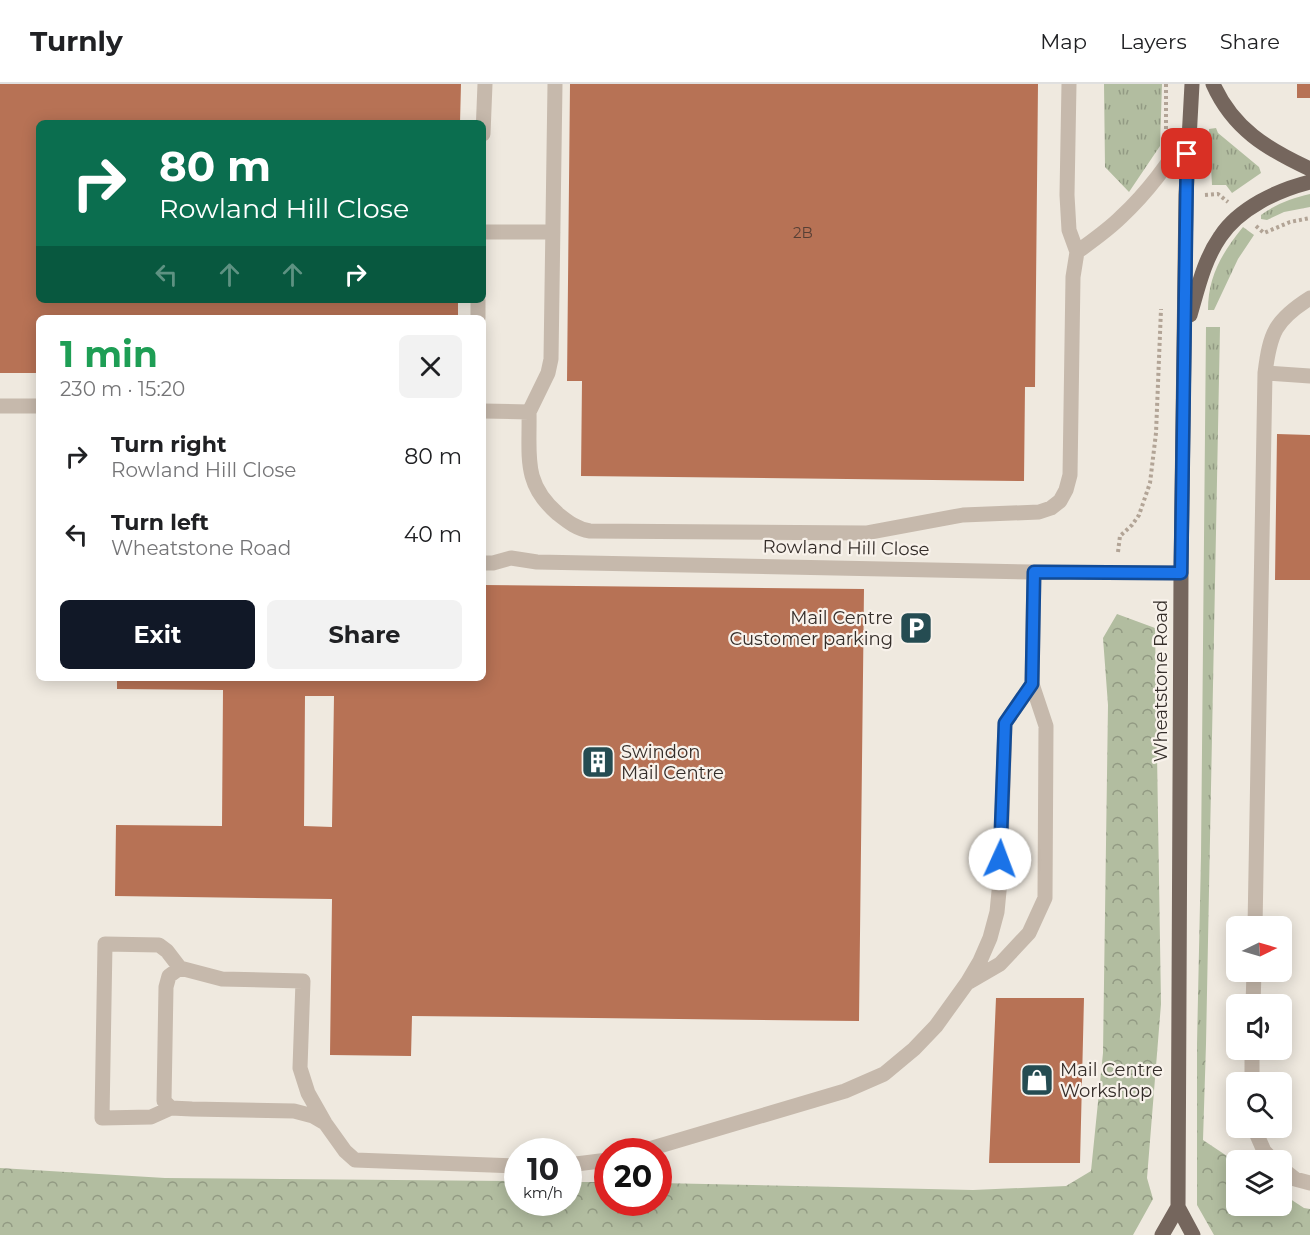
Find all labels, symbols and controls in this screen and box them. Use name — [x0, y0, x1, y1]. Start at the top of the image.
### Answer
text: Turnly — [30, 24, 123, 58]
text: Map — [1040, 29, 1087, 54]
text: Layers — [1120, 29, 1187, 54]
text: Share — [1220, 29, 1280, 54]
pin — [1161, 128, 1212, 179]
icon: arrive — [1170, 137, 1203, 170]
text: 80 m — [159, 140, 271, 192]
icon: right — [60, 144, 138, 222]
text: Rowland Hill Close — [159, 192, 409, 225]
house number: 2B — [793, 223, 813, 242]
icon: left — [150, 258, 183, 291]
icon: ahead — [213, 258, 246, 291]
icon: ahead — [276, 258, 309, 291]
icon: right — [339, 258, 372, 291]
text: 1 min — [60, 332, 158, 376]
button: close — [399, 335, 462, 398]
text: 230 m · 15:20 — [60, 377, 185, 401]
text: Turn right — [111, 431, 226, 458]
icon: right — [60, 440, 93, 473]
text: 80 m — [404, 443, 462, 470]
text: Rowland Hill Close — [111, 458, 296, 482]
text: Turn left — [111, 509, 209, 536]
icon: left — [60, 518, 93, 551]
text: 40 m — [404, 521, 462, 548]
text: Wheatstone Road — [111, 536, 291, 560]
street label: Rowland Hill Close — [762, 536, 930, 560]
button: Exit — [60, 600, 255, 669]
button: Share — [267, 600, 462, 669]
street label: Wheatstone Road — [1150, 600, 1172, 762]
place label: Mail Centre Customer parking — [730, 607, 893, 650]
parking icon: Mail Centre Customer parking — [898, 610, 934, 646]
place label: Swindon Mail Centre — [621, 741, 724, 784]
building icon: Swindon Mail Centre — [580, 744, 616, 780]
position arrow — [968, 827, 1032, 891]
north arrow — [1226, 916, 1292, 982]
map controls — [1226, 916, 1292, 1216]
button: sound — [1226, 994, 1292, 1060]
place label: Mail Centre Workshop — [1060, 1059, 1163, 1102]
shop icon: Mail Centre Workshop — [1019, 1062, 1055, 1098]
button: search — [1226, 1072, 1292, 1138]
speed limit sign: 20 — [594, 1138, 672, 1216]
button: layers — [1226, 1150, 1292, 1216]
text: 10 — [527, 1151, 559, 1188]
text: km/h — [523, 1183, 563, 1202]

